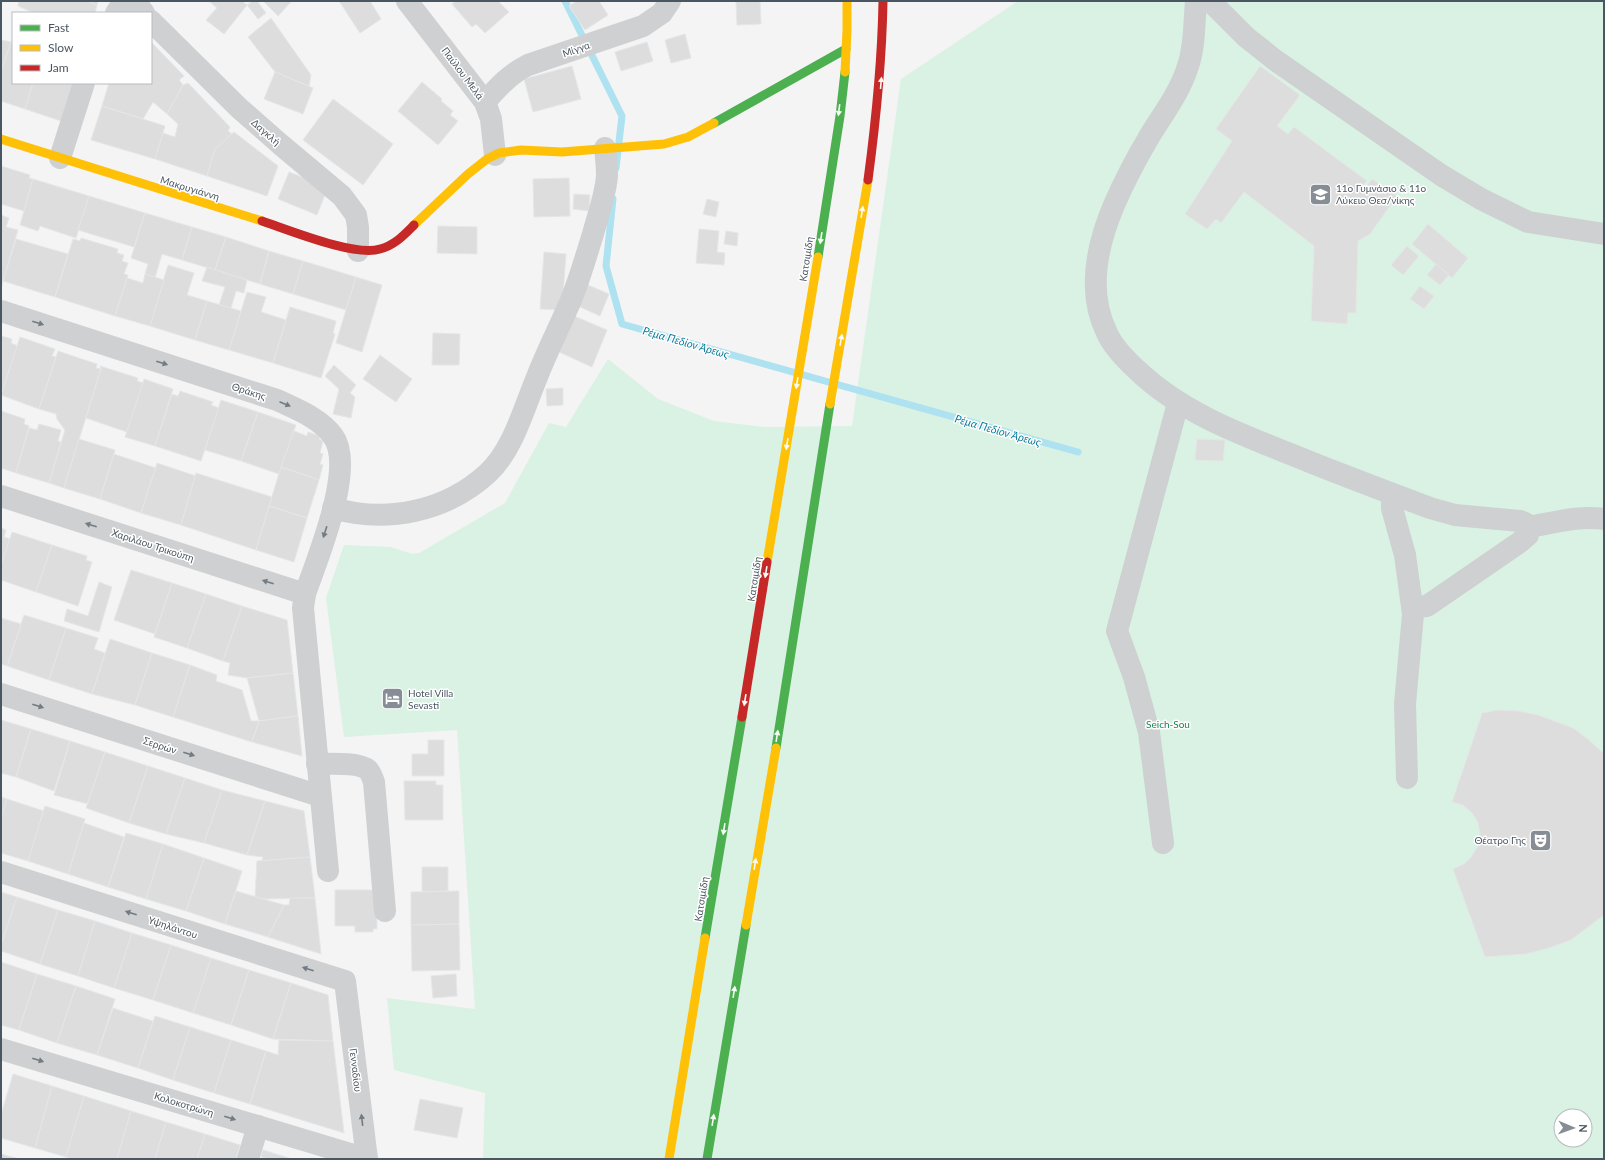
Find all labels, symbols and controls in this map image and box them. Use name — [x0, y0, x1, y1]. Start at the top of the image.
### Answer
legend — [12, 12, 152, 84]
text: Fast — [48, 20, 70, 35]
street label: Μίγγα — [561, 39, 591, 59]
text: Slow — [48, 40, 74, 55]
street label: Παύλου Μελά — [439, 44, 487, 102]
text: Jam — [48, 60, 69, 75]
one-way arrow — [877, 77, 884, 89]
one-way arrow — [836, 104, 843, 116]
street label: Δαγκλή — [249, 116, 283, 148]
street label: Μακρυγιάννη — [159, 173, 221, 203]
school or university icon: 11ο Γυμνάσιο & 11ο Λύκειο Θεσ/νίκης — [1307, 181, 1333, 207]
place label: 11ο Γυμνάσιο & 11ο Λύκειο Θεσ/νίκης — [1336, 182, 1427, 206]
one-way arrow — [859, 205, 865, 218]
one-way arrow — [817, 232, 823, 244]
street label: Κατσιμίδη — [797, 236, 815, 282]
one-way arrow — [32, 320, 44, 326]
water label: Ρέμα Πεδίον Άρεως — [641, 324, 731, 361]
one-way arrow — [838, 334, 844, 346]
one-way arrow — [156, 360, 168, 366]
one-way arrow — [794, 377, 800, 390]
street label: Θράκης — [231, 380, 268, 402]
one-way arrow — [280, 401, 291, 407]
water label: Ρέμα Πεδίον Άρεως — [953, 412, 1043, 449]
one-way arrow — [784, 438, 790, 450]
one-way arrow — [85, 522, 97, 528]
street label: Χαριλάου Τρικούπη — [110, 526, 196, 564]
one-way arrow — [322, 527, 328, 539]
street label: Κατσιμίδη — [745, 556, 763, 602]
one-way arrow — [763, 566, 769, 578]
one-way arrow — [262, 578, 274, 584]
hotel icon: Hotel Villa Sevasti — [379, 686, 405, 712]
place label: Hotel Villa Sevasti — [408, 687, 453, 711]
one-way arrow — [742, 694, 748, 706]
one-way arrow — [32, 703, 44, 709]
park label: Seich-Sou — [1146, 718, 1190, 730]
one-way arrow — [774, 730, 780, 742]
street label: Σερρών — [142, 734, 178, 756]
one-way arrow — [183, 751, 195, 757]
one-way arrow — [720, 822, 726, 835]
theatre icon: Θέατρο Γης — [1528, 827, 1554, 853]
place label: Θέατρο Γης — [1474, 834, 1526, 846]
one-way arrow — [753, 858, 759, 870]
street label: Κατσιμίδη — [692, 876, 710, 922]
one-way arrow — [124, 910, 136, 916]
street label: Υψηλάντου — [147, 913, 199, 941]
one-way arrow — [302, 966, 314, 972]
one-way arrow — [731, 986, 737, 998]
street label: Γενναδίου — [347, 1048, 365, 1092]
one-way arrow — [33, 1057, 45, 1063]
street label: Κολοκοτρώνη — [153, 1089, 215, 1119]
north arrow — [1553, 1108, 1593, 1148]
one-way arrow — [359, 1114, 366, 1126]
one-way arrow — [710, 1114, 716, 1127]
one-way arrow — [224, 1115, 236, 1121]
text: N — [1577, 1124, 1590, 1133]

